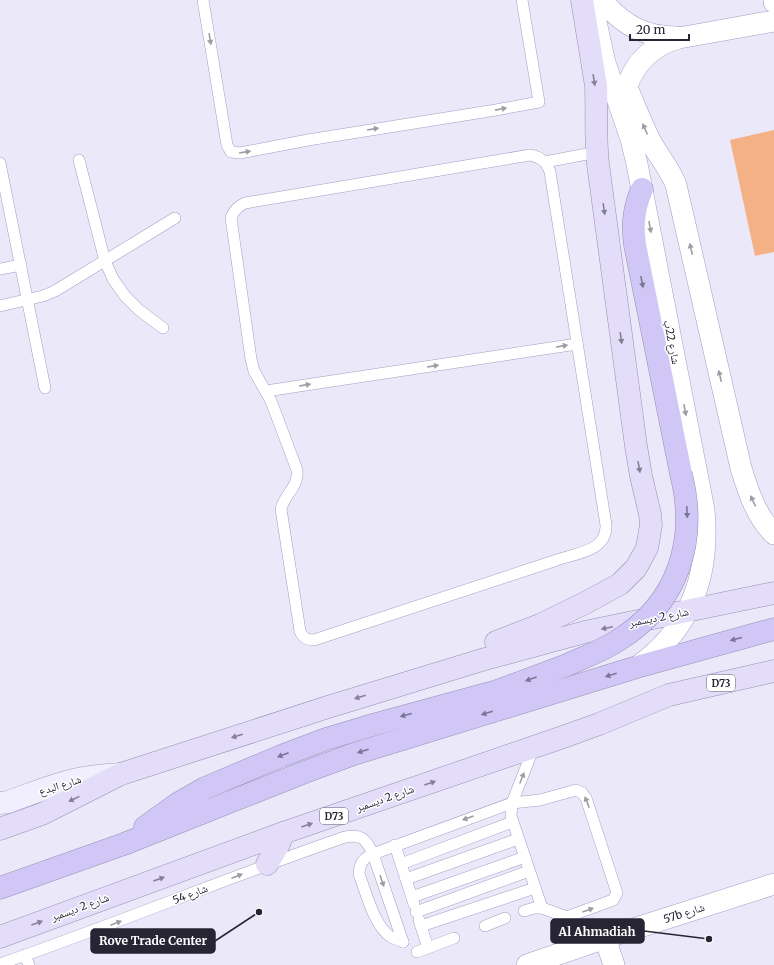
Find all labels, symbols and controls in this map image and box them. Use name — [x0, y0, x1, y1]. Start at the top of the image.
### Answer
scale bar — [630, 16, 689, 42]
text: 20 m — [636, 22, 665, 37]
one-way arrow — [207, 32, 213, 45]
one-way arrow — [592, 74, 598, 86]
one-way arrow — [495, 106, 508, 112]
one-way arrow — [642, 123, 648, 135]
one-way arrow — [367, 126, 379, 132]
one-way arrow — [239, 149, 251, 155]
one-way arrow — [601, 203, 607, 215]
one-way arrow — [647, 221, 653, 233]
one-way arrow — [687, 243, 693, 255]
one-way arrow — [640, 276, 646, 288]
street label: شارع 22ب — [661, 319, 683, 365]
one-way arrow — [618, 332, 624, 344]
one-way arrow — [556, 343, 568, 349]
one-way arrow — [427, 363, 439, 369]
one-way arrow — [716, 369, 722, 382]
one-way arrow — [299, 382, 311, 388]
one-way arrow — [682, 404, 688, 416]
one-way arrow — [637, 461, 643, 473]
one-way arrow — [750, 495, 756, 507]
one-way arrow — [684, 506, 690, 519]
street label: شارع 2 ديسمبر — [627, 604, 690, 630]
one-way arrow — [600, 625, 613, 631]
one-way arrow — [730, 636, 742, 642]
one-way arrow — [605, 672, 617, 678]
road number: D73 — [707, 675, 735, 691]
one-way arrow — [525, 676, 537, 682]
one-way arrow — [354, 694, 366, 700]
one-way arrow — [481, 710, 493, 716]
one-way arrow — [400, 713, 412, 719]
one-way arrow — [231, 733, 243, 739]
one-way arrow — [356, 748, 368, 754]
one-way arrow — [276, 753, 288, 759]
street label: شارع البدع — [37, 772, 83, 798]
one-way arrow — [519, 772, 525, 784]
one-way arrow — [425, 779, 437, 785]
street label: شارع 2 ديسمبر — [353, 782, 416, 815]
one-way arrow — [68, 795, 79, 802]
one-way arrow — [584, 796, 590, 808]
road number: D73 — [320, 808, 348, 824]
one-way arrow — [462, 816, 474, 822]
one-way arrow — [302, 822, 314, 828]
one-way arrow — [231, 872, 243, 878]
one-way arrow — [153, 875, 165, 881]
one-way arrow — [379, 875, 385, 887]
street label: شارع 54 — [170, 881, 210, 907]
street label: شارع 2 ديسمبر — [48, 890, 111, 924]
street label: 57b شارع — [662, 900, 706, 926]
one-way arrow — [582, 906, 594, 912]
one-way arrow — [110, 919, 122, 925]
callout: Al Ahmadiah — [551, 919, 644, 943]
one-way arrow — [31, 920, 43, 926]
text: Al Ahmadiah — [558, 924, 635, 939]
callout: Rove Trade Center — [91, 929, 215, 953]
text: Rove Trade Center — [99, 933, 208, 948]

